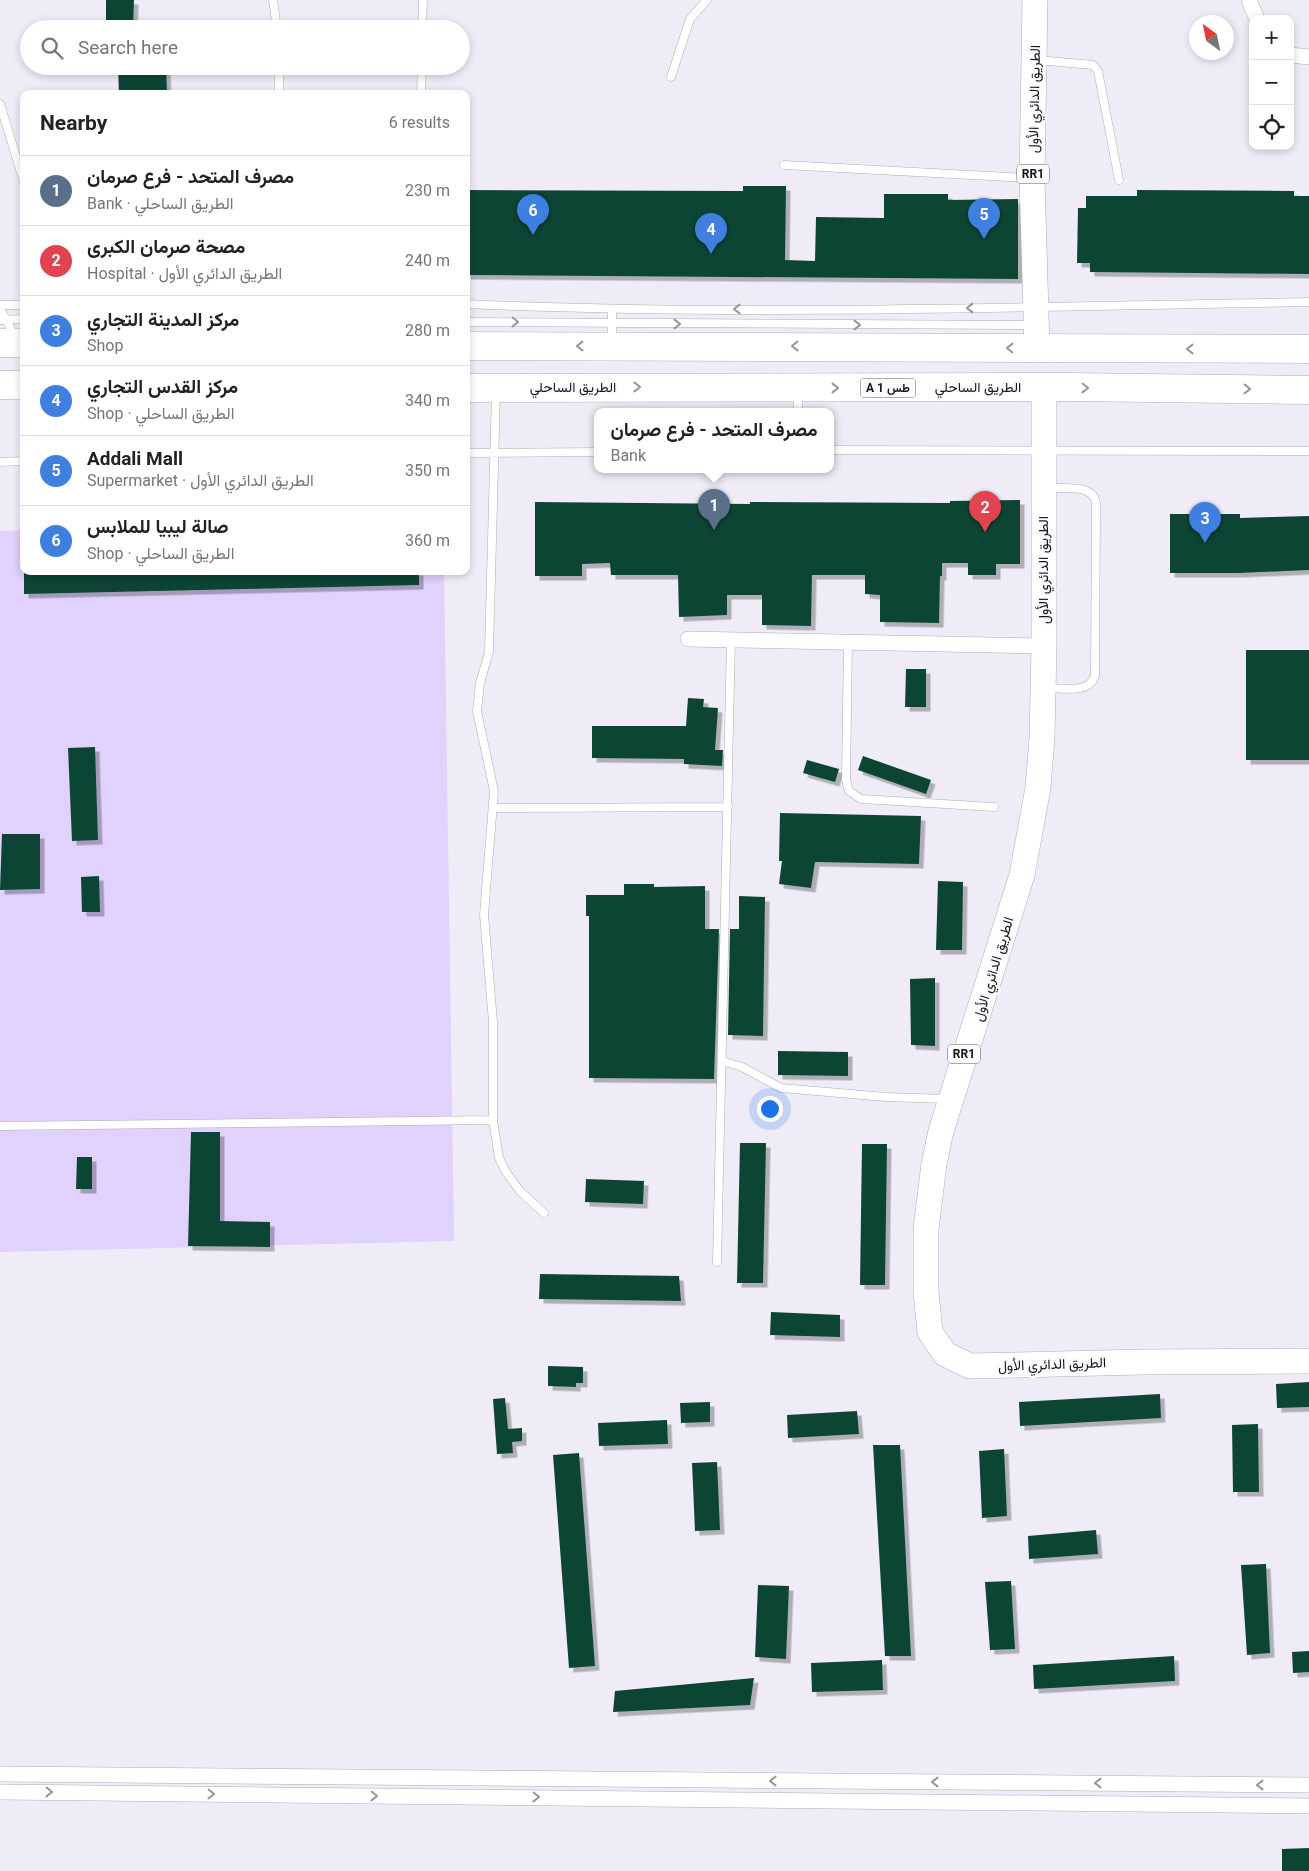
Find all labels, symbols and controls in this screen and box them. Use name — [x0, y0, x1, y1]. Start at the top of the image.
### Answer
north arrow — [1189, 15, 1234, 60]
map controls — [1249, 15, 1294, 150]
button: + — [1249, 15, 1294, 60]
search box — [20, 20, 470, 75]
icon: search — [38, 34, 66, 62]
text: Search here — [78, 36, 178, 59]
street label: الطريق الدائري الأول — [1025, 45, 1047, 153]
button: − — [1249, 60, 1294, 105]
button: locate — [1249, 105, 1294, 150]
text: Nearby — [40, 111, 107, 135]
text: 6 results — [389, 113, 450, 132]
road number: RR1 — [1017, 164, 1049, 183]
text: مصرف المتحد - فرع صرمان — [87, 165, 294, 188]
text: 1 — [51, 181, 61, 200]
text: 230 m — [405, 181, 450, 200]
text: Bank · الطريق الساحلي — [87, 194, 234, 213]
pin: 6 — [517, 194, 549, 235]
pin: 5 — [968, 198, 1000, 239]
pin: 4 — [695, 213, 727, 254]
text: مصحة صرمان الكبرى — [87, 235, 245, 258]
text: 2 — [51, 251, 61, 270]
text: 240 m — [405, 251, 450, 270]
text: Hospital · الطريق الدائري الأول — [87, 264, 282, 283]
one-way arrow — [965, 303, 973, 314]
one-way arrow — [733, 304, 740, 314]
text: مركز المدينة التجاري — [87, 308, 239, 331]
one-way arrow — [511, 317, 519, 328]
one-way arrow — [674, 319, 682, 329]
one-way arrow — [854, 320, 862, 330]
text: 3 — [51, 321, 61, 340]
text: 280 m — [405, 321, 450, 340]
text: Shop — [87, 336, 123, 355]
one-way arrow — [576, 341, 584, 351]
one-way arrow — [791, 341, 799, 351]
one-way arrow — [1006, 343, 1014, 353]
one-way arrow — [1186, 344, 1194, 354]
text: مركز القدس التجاري — [87, 375, 238, 398]
road number: A 1 طس — [860, 378, 916, 398]
street label: الطريق الساحلي — [530, 379, 616, 399]
street label: الطريق الساحلي — [935, 379, 1021, 399]
one-way arrow — [634, 382, 642, 392]
one-way arrow — [1081, 382, 1089, 393]
one-way arrow — [832, 383, 839, 393]
one-way arrow — [1244, 384, 1252, 394]
text: 4 — [51, 391, 61, 410]
text: 340 m — [405, 391, 450, 410]
text: Shop · الطريق الساحلي — [87, 404, 234, 423]
popup — [594, 408, 834, 473]
text: مصرف المتحد - فرع صرمان — [610, 418, 818, 441]
text: Bank — [610, 446, 646, 465]
text: Addali Mall — [87, 447, 183, 470]
text: 5 — [51, 461, 61, 480]
text: 350 m — [405, 461, 450, 480]
text: Supermarket · الطريق الدائري الأول — [87, 471, 314, 490]
pin: 1 — [698, 489, 730, 530]
pin: 2 — [969, 491, 1001, 532]
pin: 3 — [1189, 502, 1221, 543]
text: صالة ليبيا للملابس — [87, 515, 229, 538]
street label: الطريق الدائري الأول — [1035, 516, 1055, 624]
text: 6 — [51, 531, 61, 550]
text: 360 m — [405, 531, 450, 550]
text: Shop · الطريق الساحلي — [87, 544, 234, 563]
street label: الطريق الدائري الأول — [970, 915, 1020, 1024]
road number: RR1 — [948, 1044, 980, 1064]
your location — [757, 1096, 783, 1122]
street label: الطريق الدائري الأول — [998, 1354, 1106, 1378]
one-way arrow — [769, 1776, 776, 1786]
one-way arrow — [931, 1777, 939, 1787]
one-way arrow — [1094, 1778, 1102, 1788]
one-way arrow — [1256, 1780, 1264, 1790]
one-way arrow — [45, 1787, 53, 1797]
one-way arrow — [208, 1789, 215, 1799]
one-way arrow — [370, 1791, 378, 1801]
one-way arrow — [532, 1792, 540, 1803]

